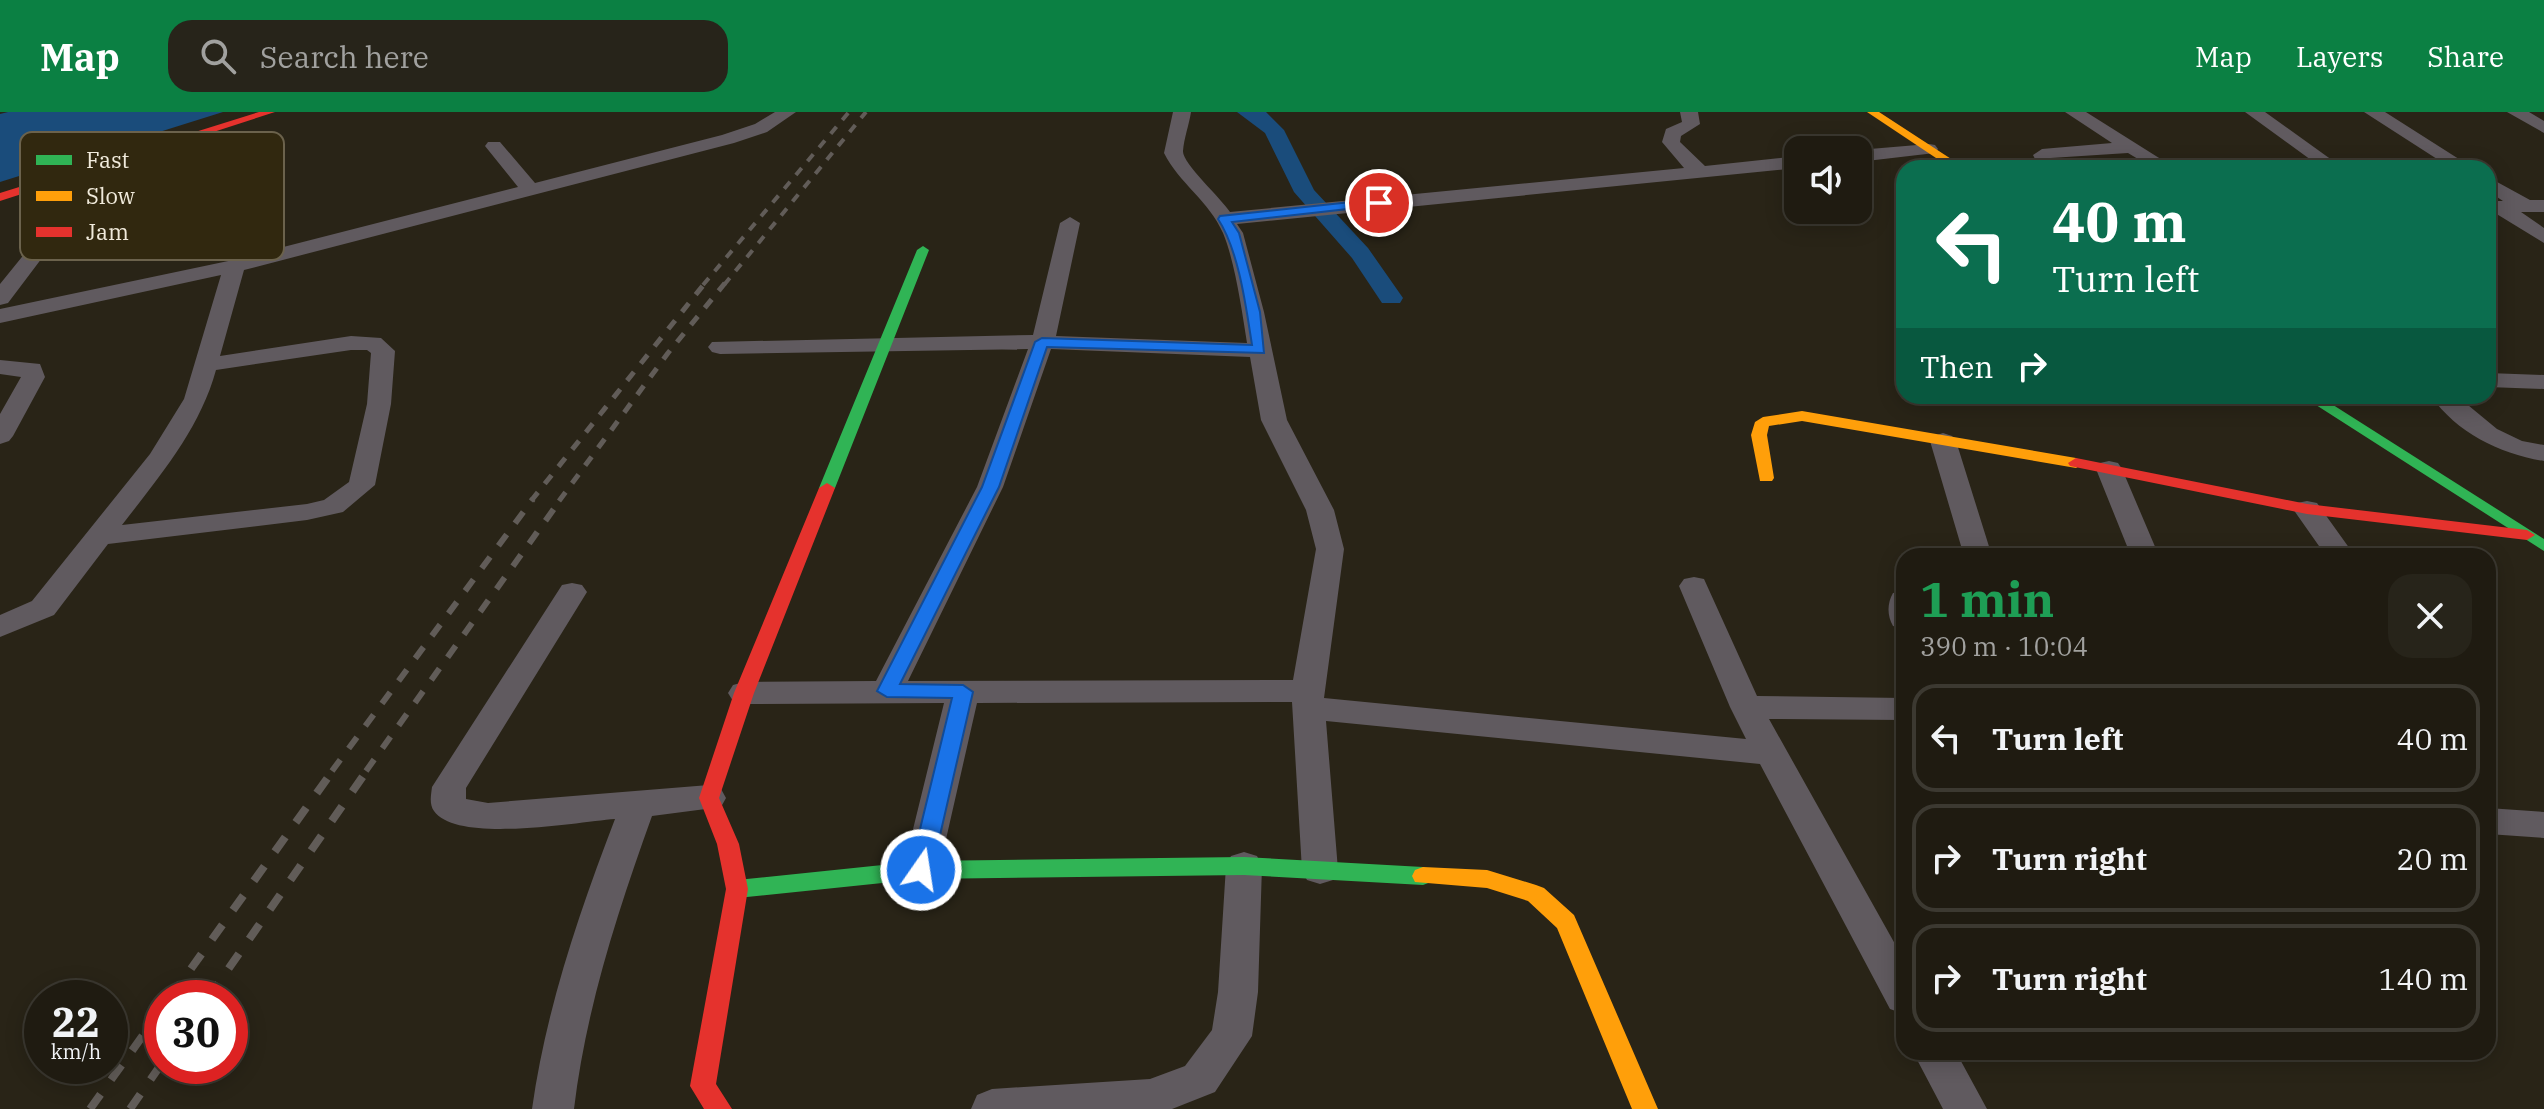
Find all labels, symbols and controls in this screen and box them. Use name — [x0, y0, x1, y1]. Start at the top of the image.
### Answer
search box — [168, 20, 728, 92]
text: Map — [40, 32, 120, 81]
icon: search — [196, 34, 240, 78]
text: Search here — [260, 37, 429, 76]
text: Map — [2195, 38, 2252, 75]
text: Layers — [2296, 38, 2383, 75]
text: Share — [2427, 38, 2504, 75]
legend — [20, 132, 284, 260]
map controls — [1784, 136, 1872, 224]
button: sound — [1784, 136, 1872, 224]
text: Fast — [86, 145, 129, 174]
pin — [1345, 169, 1413, 237]
text: Slow — [86, 181, 135, 210]
icon: arrive — [1357, 181, 1401, 225]
text: 40 m — [2052, 185, 2187, 257]
icon: left — [1920, 192, 2024, 296]
text: Jam — [86, 217, 129, 246]
text: Turn left — [2052, 255, 2199, 302]
icon: right — [2010, 344, 2054, 388]
text: Then — [1920, 347, 1994, 386]
text: 1 min — [1920, 568, 2054, 630]
button: close — [2388, 574, 2472, 658]
text: 390 m · 10:04 — [1920, 629, 2088, 663]
icon: left — [1924, 716, 1968, 760]
text: Turn left — [1992, 719, 2124, 758]
text: 40 m — [2396, 719, 2468, 758]
position arrow — [879, 828, 963, 912]
icon: right — [1924, 836, 1968, 880]
text: Turn right — [1992, 839, 2147, 878]
text: 20 m — [2396, 839, 2468, 878]
icon: right — [1924, 956, 1968, 1000]
text: Turn right — [1992, 959, 2147, 998]
text: 140 m — [2378, 959, 2468, 998]
speed limit sign: 30 — [144, 980, 248, 1084]
text: 22 — [52, 996, 100, 1048]
text: km/h — [51, 1038, 101, 1065]

